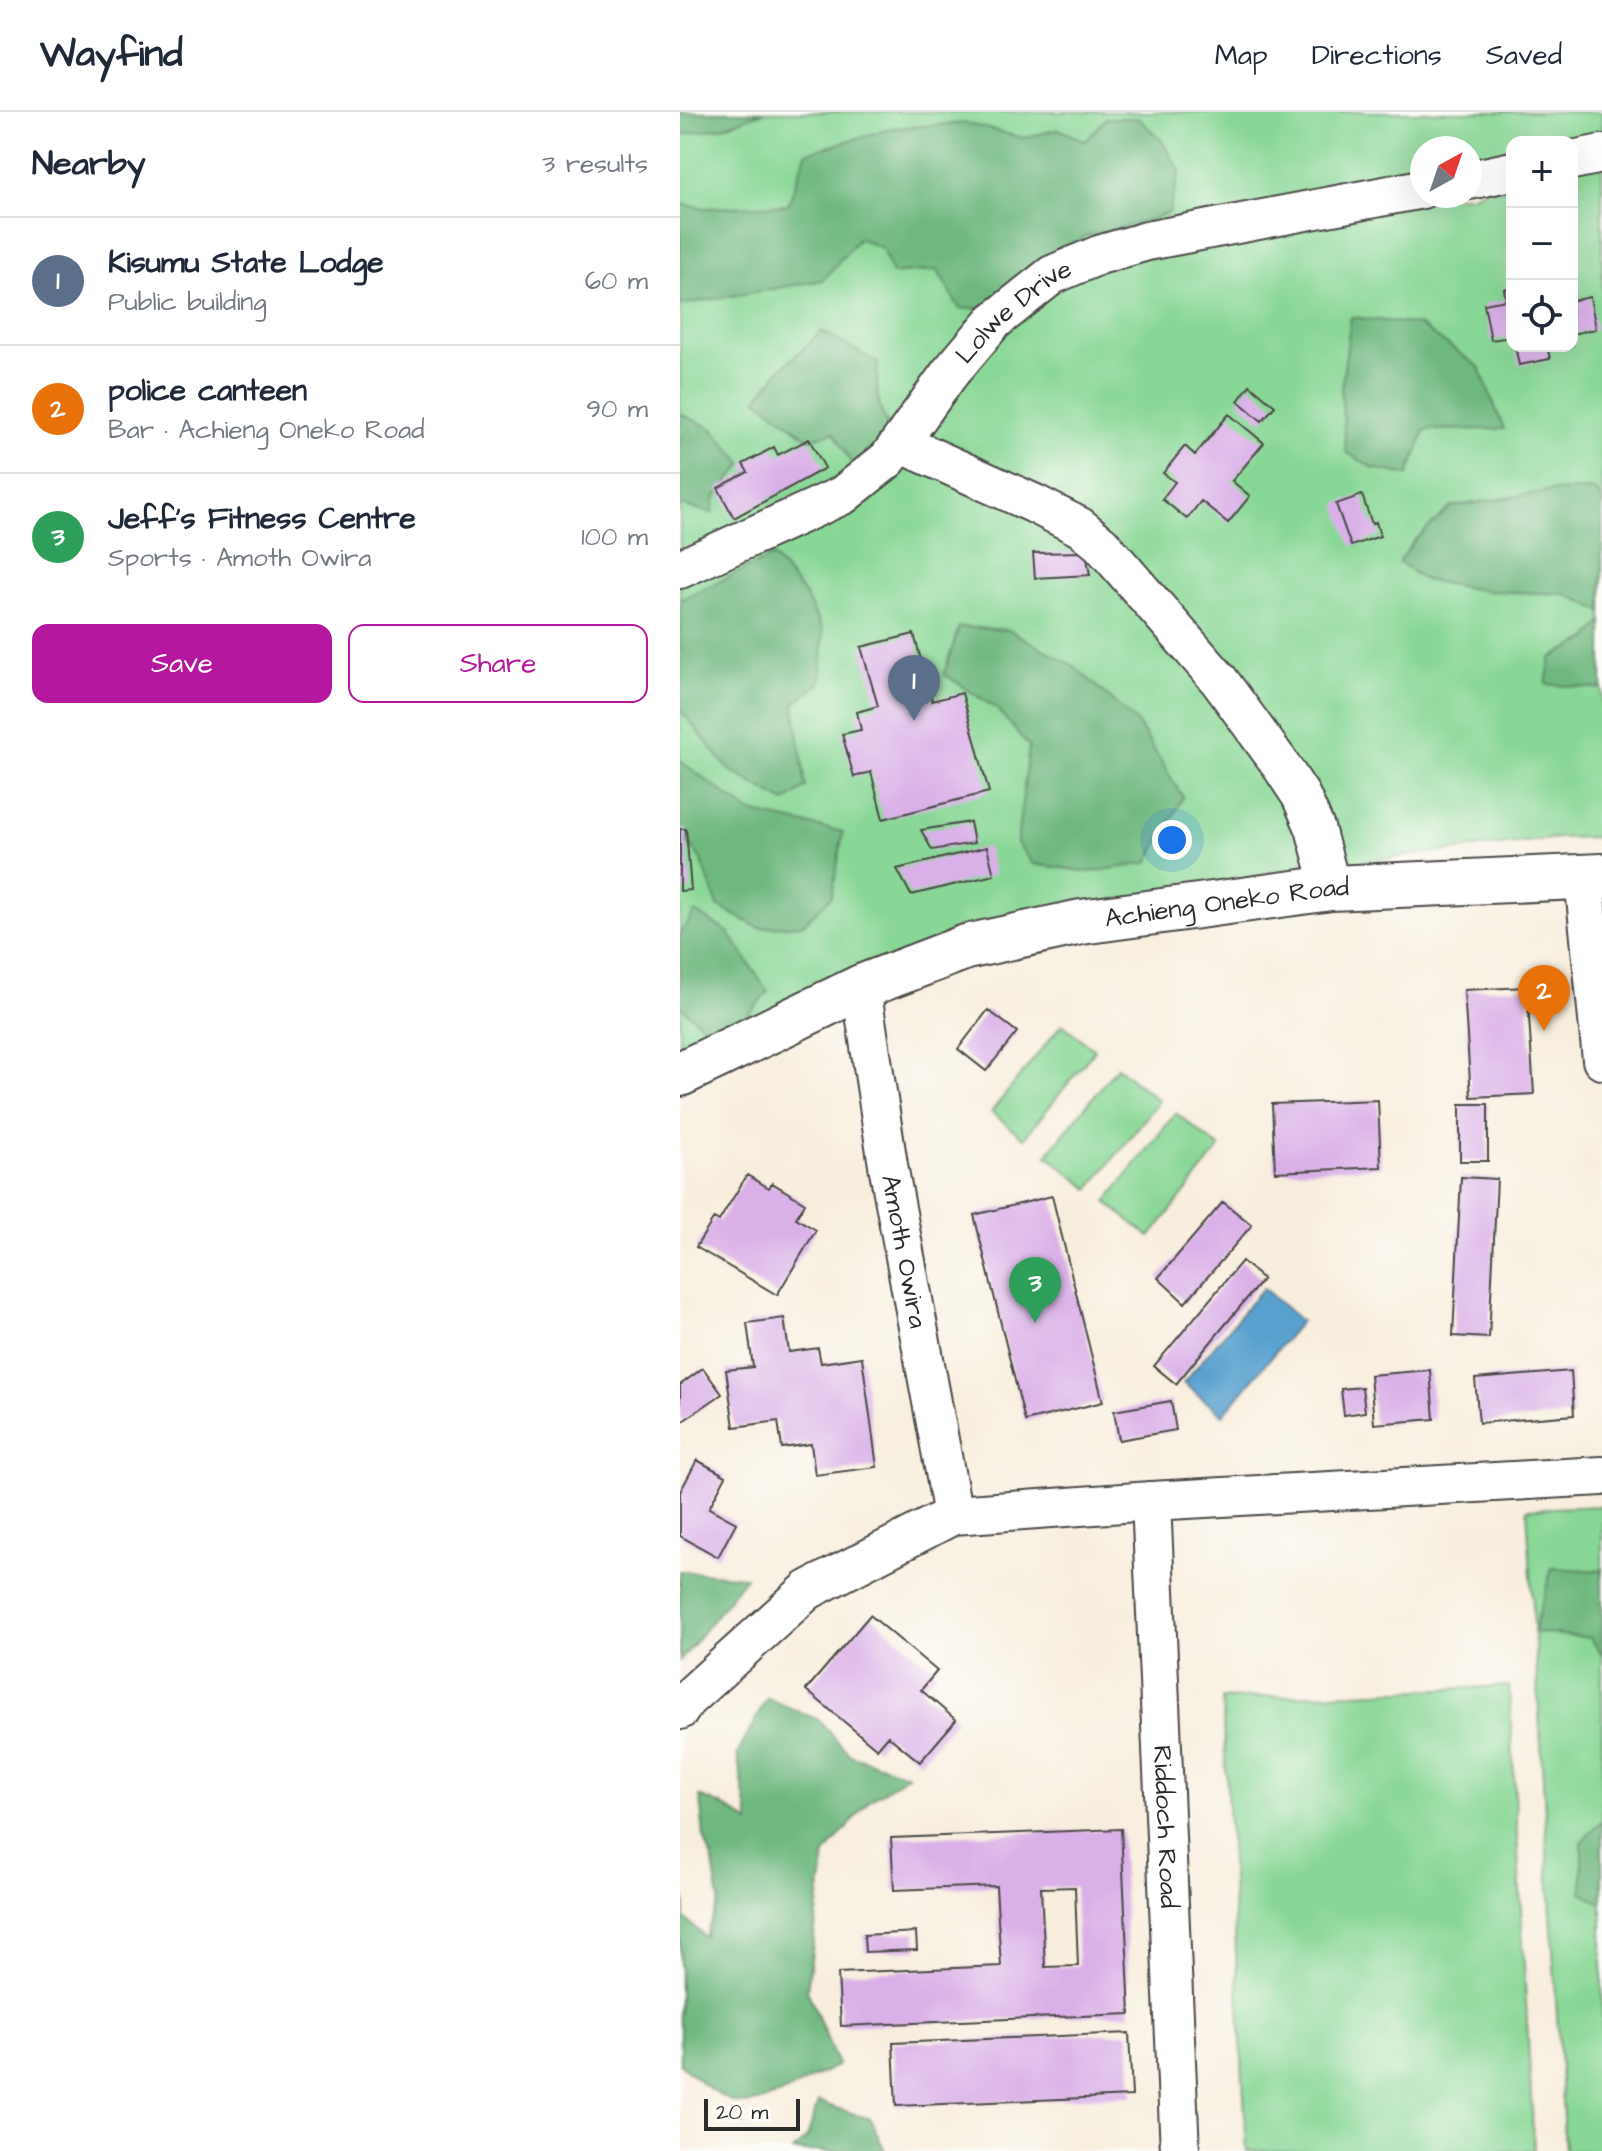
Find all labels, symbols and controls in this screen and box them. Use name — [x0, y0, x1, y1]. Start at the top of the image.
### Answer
text: Wayfind — [40, 29, 183, 81]
text: Map — [1215, 36, 1268, 75]
text: Directions — [1312, 36, 1442, 75]
text: Saved — [1486, 36, 1562, 75]
north arrow — [1410, 136, 1482, 208]
map controls — [1506, 136, 1578, 352]
button: + — [1506, 136, 1578, 208]
text: Nearby — [32, 140, 146, 188]
text: 3 results — [542, 146, 648, 182]
button: − — [1506, 208, 1578, 280]
text: Kisumu State Lodge — [108, 242, 383, 284]
street label: Lolwe Drive — [947, 251, 1077, 372]
text: 1 — [56, 263, 60, 299]
text: 60 m — [585, 263, 648, 299]
button: locate — [1506, 280, 1578, 352]
text: Public building — [108, 284, 267, 320]
text: police canteen — [108, 370, 307, 412]
text: 2 — [51, 391, 65, 427]
text: 90 m — [586, 391, 648, 427]
text: Bar · Achieng Oneko Road — [108, 412, 425, 448]
text: Jeff's Fitness Centre — [108, 498, 416, 540]
text: 3 — [51, 519, 65, 555]
text: 100 m — [581, 519, 648, 555]
text: Sports · Amoth Owira — [108, 540, 371, 576]
button: Save — [32, 624, 332, 703]
button: Share — [348, 624, 648, 703]
pin: 1 — [888, 655, 940, 721]
your location — [1152, 820, 1192, 860]
street label: Achieng Oneko Road — [1102, 869, 1350, 937]
pin: 2 — [1518, 965, 1570, 1031]
street label: Amoth Owira — [872, 1172, 936, 1331]
pin: 3 — [1009, 1257, 1061, 1323]
street label: Riddoch Road — [1144, 1744, 1187, 1909]
scale bar — [704, 2095, 800, 2131]
text: 20 m — [716, 2097, 768, 2128]

